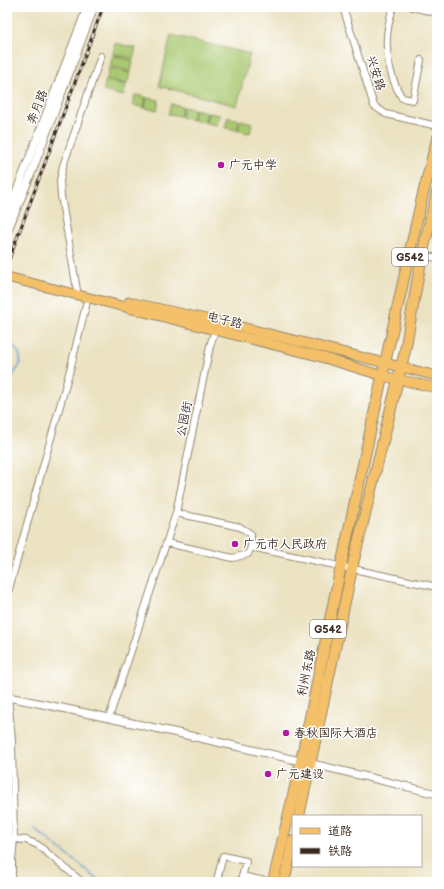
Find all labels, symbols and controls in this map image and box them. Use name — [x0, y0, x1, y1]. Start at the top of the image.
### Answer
street label: 兴安路 — [363, 54, 388, 93]
street label: 奔月路 — [24, 88, 51, 127]
place label: 广元中学 — [229, 158, 277, 173]
marker: 广元中学 — [216, 160, 226, 170]
road number: G542 — [392, 248, 428, 266]
street label: 电子路 — [206, 309, 244, 332]
street label: 公园街 — [173, 400, 196, 438]
place label: 广元市人民政府 — [243, 537, 327, 552]
marker: 广元市人民政府 — [230, 539, 240, 549]
road number: G542 — [310, 620, 346, 638]
street label: 利州东路 — [294, 648, 319, 698]
place label: 春秋国际大酒店 — [294, 726, 378, 741]
marker: 春秋国际大酒店 — [281, 728, 291, 738]
place label: 广元建设 — [276, 767, 324, 782]
marker: 广元建设 — [263, 769, 273, 779]
legend — [292, 815, 422, 867]
text: 道路 — [328, 824, 352, 839]
text: 铁路 — [328, 844, 352, 859]

